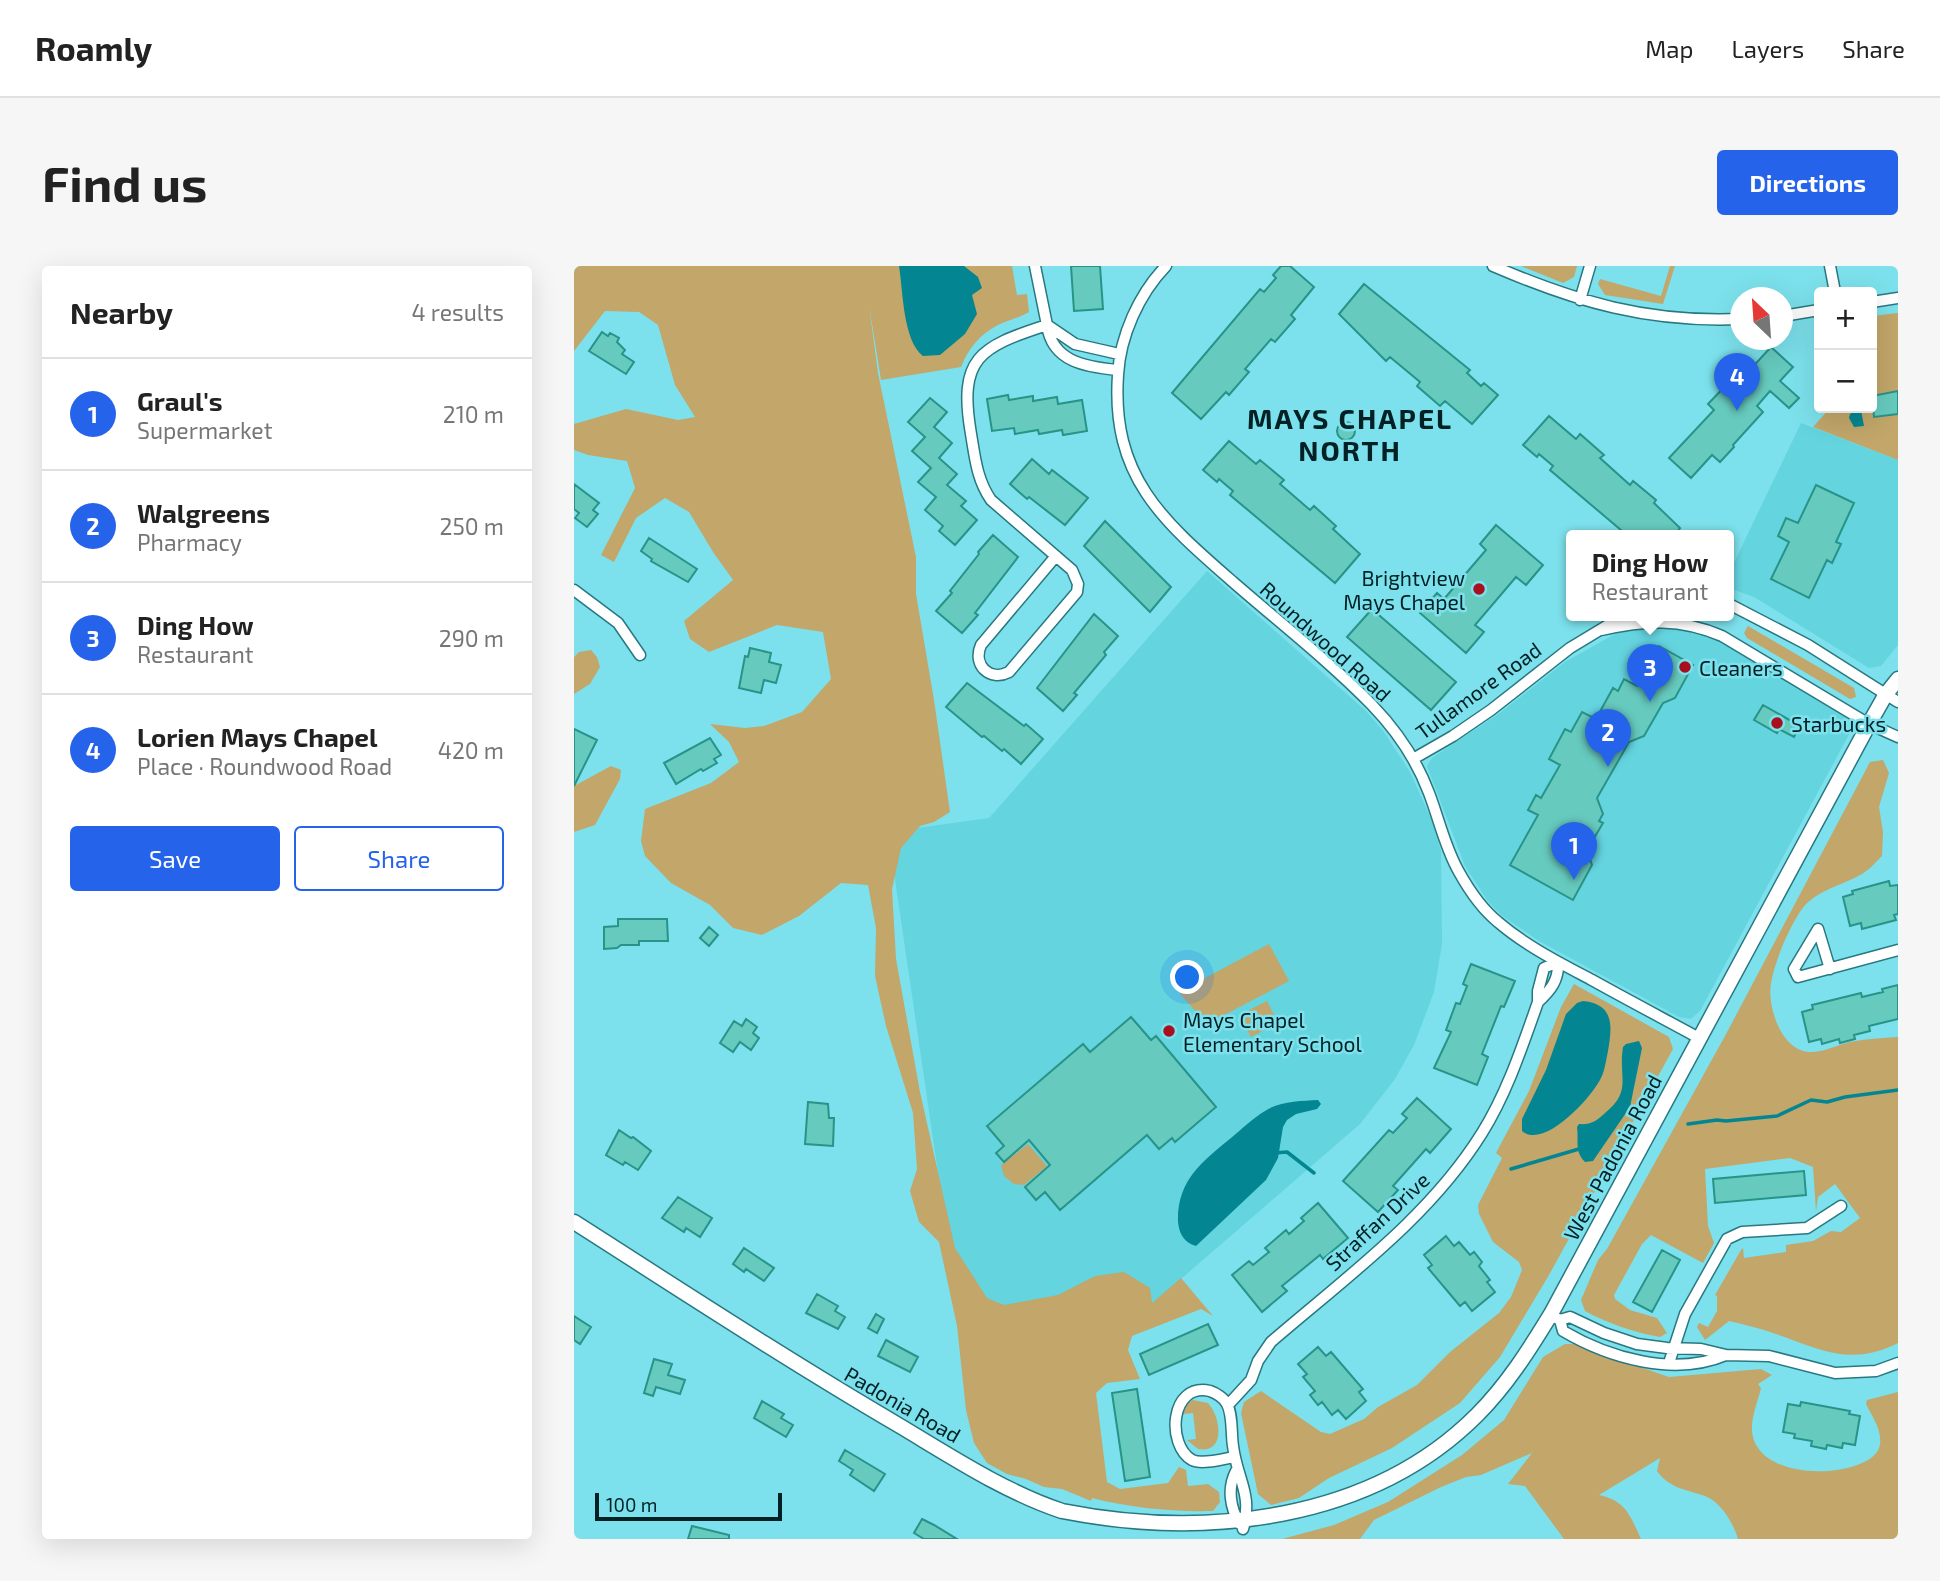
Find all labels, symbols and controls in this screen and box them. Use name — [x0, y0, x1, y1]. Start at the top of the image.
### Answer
text: Roamly — [35, 28, 152, 68]
text: Map — [1645, 34, 1693, 63]
text: Layers — [1731, 34, 1804, 63]
text: Share — [1842, 34, 1905, 63]
button: Directions — [1717, 150, 1898, 215]
text: Find us — [42, 153, 207, 212]
north arrow — [1730, 287, 1793, 350]
map controls — [1814, 287, 1877, 413]
button: + — [1814, 287, 1877, 350]
text: Nearby — [70, 294, 173, 330]
text: 4 results — [412, 298, 504, 326]
button: − — [1814, 350, 1877, 413]
pin: 4 — [1714, 353, 1760, 411]
text: Graul's — [137, 385, 223, 416]
text: 1 — [88, 400, 98, 428]
text: 210 m — [443, 400, 504, 428]
district label: MAYS CHAPEL NORTH — [1247, 401, 1453, 467]
text: Supermarket — [137, 416, 272, 444]
text: Walgreens — [137, 497, 270, 528]
text: 2 — [86, 512, 100, 540]
text: 250 m — [440, 512, 504, 540]
text: Pharmacy — [137, 528, 242, 556]
popup — [1566, 530, 1734, 621]
text: Ding How — [1592, 546, 1708, 577]
place label: Brightview Mays Chapel — [1343, 565, 1466, 614]
street label: Roundwood Road — [1256, 576, 1396, 706]
text: Restaurant — [1592, 577, 1708, 605]
marker: Brightview Mays Chapel — [1471, 581, 1487, 597]
text: Ding How — [137, 609, 254, 640]
text: 3 — [86, 624, 100, 652]
text: 290 m — [439, 624, 504, 652]
street label: Tullamore Road — [1410, 636, 1546, 744]
text: Restaurant — [137, 640, 254, 668]
pin: 3 — [1627, 644, 1673, 702]
place label: Cleaners — [1699, 655, 1783, 680]
marker: Cleaners — [1677, 659, 1693, 675]
pin: 2 — [1585, 709, 1631, 767]
place label: Starbucks — [1791, 711, 1886, 736]
marker: Starbucks — [1769, 715, 1785, 731]
text: Lorien Mays Chapel — [137, 721, 378, 752]
text: 4 — [86, 736, 100, 764]
text: 420 m — [438, 736, 504, 764]
text: Place · Roundwood Road — [137, 752, 392, 780]
pin: 1 — [1551, 822, 1597, 880]
button: Save — [70, 826, 280, 891]
button: Share — [294, 826, 504, 891]
your location — [1170, 960, 1204, 994]
place label: Mays Chapel Elementary School — [1183, 1007, 1363, 1056]
marker: Mays Chapel Elementary School — [1161, 1023, 1177, 1039]
street label: West Padonia Road — [1558, 1070, 1666, 1244]
street label: Straffan Drive — [1320, 1167, 1434, 1275]
street label: Padonia Road — [841, 1361, 965, 1447]
scale bar — [595, 1490, 782, 1522]
text: 100 m — [606, 1493, 657, 1516]

